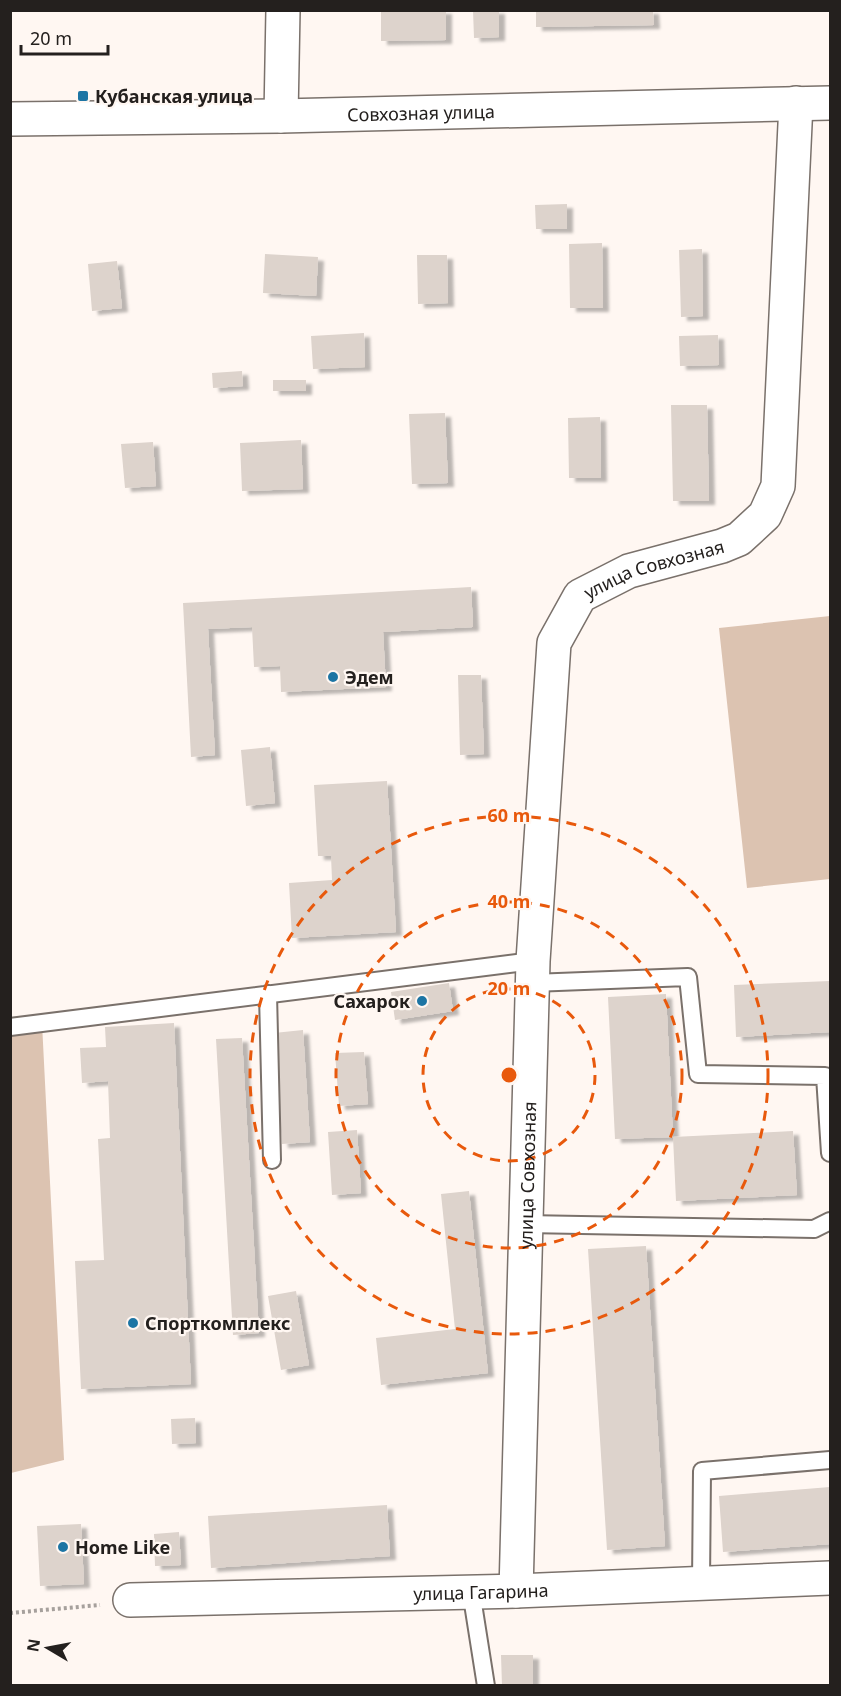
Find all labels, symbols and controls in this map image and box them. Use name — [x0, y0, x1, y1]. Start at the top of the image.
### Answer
scale bar — [21, 18, 108, 56]
text: 20 m — [30, 26, 72, 50]
place label: Кубанская улица — [95, 84, 253, 108]
marker: Кубанская улица — [76, 89, 90, 103]
street label: Совхозная улица — [347, 99, 495, 126]
street label: улица Совхозная — [580, 534, 727, 604]
place label: Эдем — [345, 665, 394, 689]
marker: Эдем — [326, 670, 340, 684]
text: 60 m — [488, 803, 530, 827]
text: 40 m — [488, 889, 530, 913]
text: 20 m — [488, 976, 530, 1000]
place label: Сахарок — [334, 989, 410, 1013]
marker: Сахарок — [415, 994, 429, 1008]
centre of rings — [499, 1065, 519, 1085]
street label: улица Совхозная — [513, 1101, 541, 1249]
place label: Спорткомплекс — [145, 1311, 290, 1335]
marker: Спорткомплекс — [126, 1316, 140, 1330]
place label: Home Like — [75, 1535, 170, 1559]
marker: Home Like — [56, 1540, 70, 1554]
street label: улица Гагарина — [413, 1578, 549, 1605]
north arrow — [18, 1618, 78, 1678]
text: N — [21, 1637, 45, 1654]

